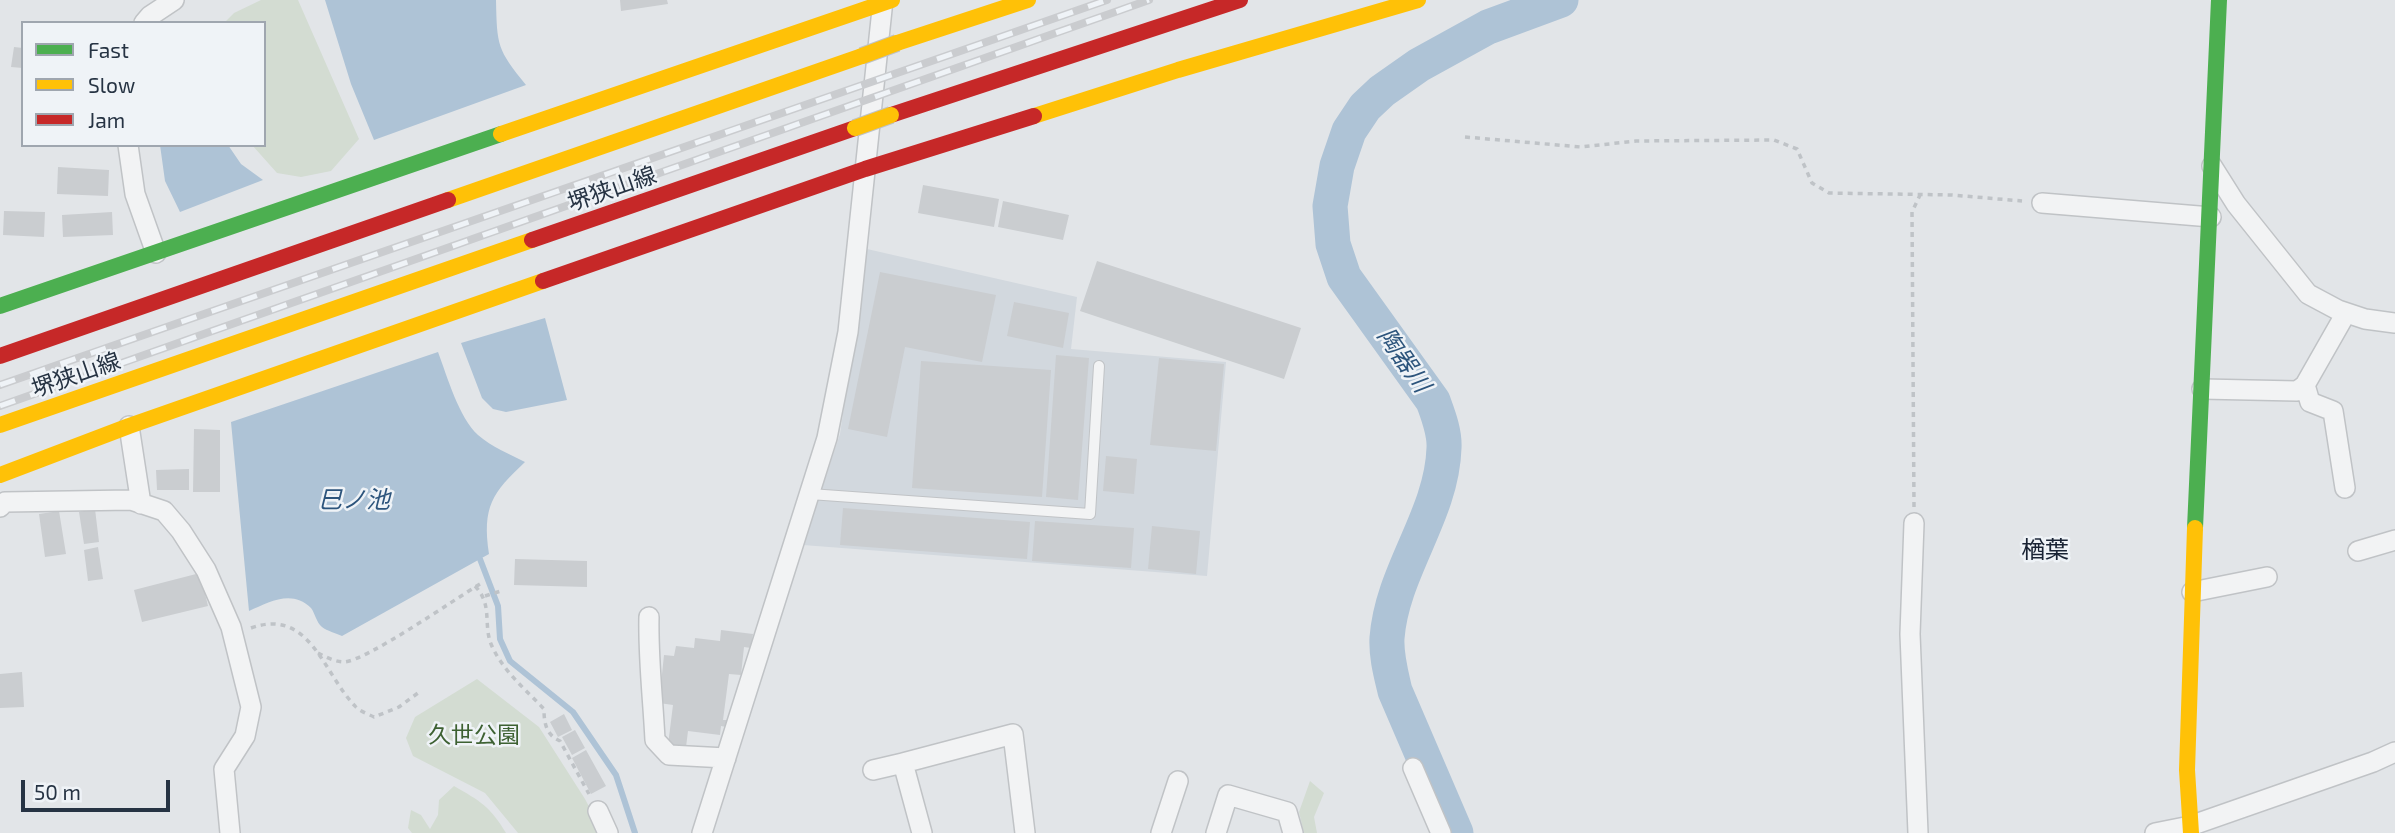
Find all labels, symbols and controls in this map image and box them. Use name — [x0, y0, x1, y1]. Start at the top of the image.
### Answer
legend — [21, 21, 266, 147]
text: Fast — [88, 37, 129, 62]
text: Slow — [88, 72, 135, 97]
text: Jam — [88, 107, 125, 132]
street label: 堺狭山線 — [564, 161, 660, 217]
water label: 陶器川 — [1372, 322, 1436, 398]
street label: 堺狭山線 — [28, 347, 124, 403]
water label: 巳ノ池 — [318, 486, 390, 514]
district label: 楢葉 — [2021, 536, 2069, 564]
park label: 久世公園 — [428, 721, 520, 749]
scale bar — [24, 766, 173, 810]
text: 50 m — [34, 779, 81, 804]

